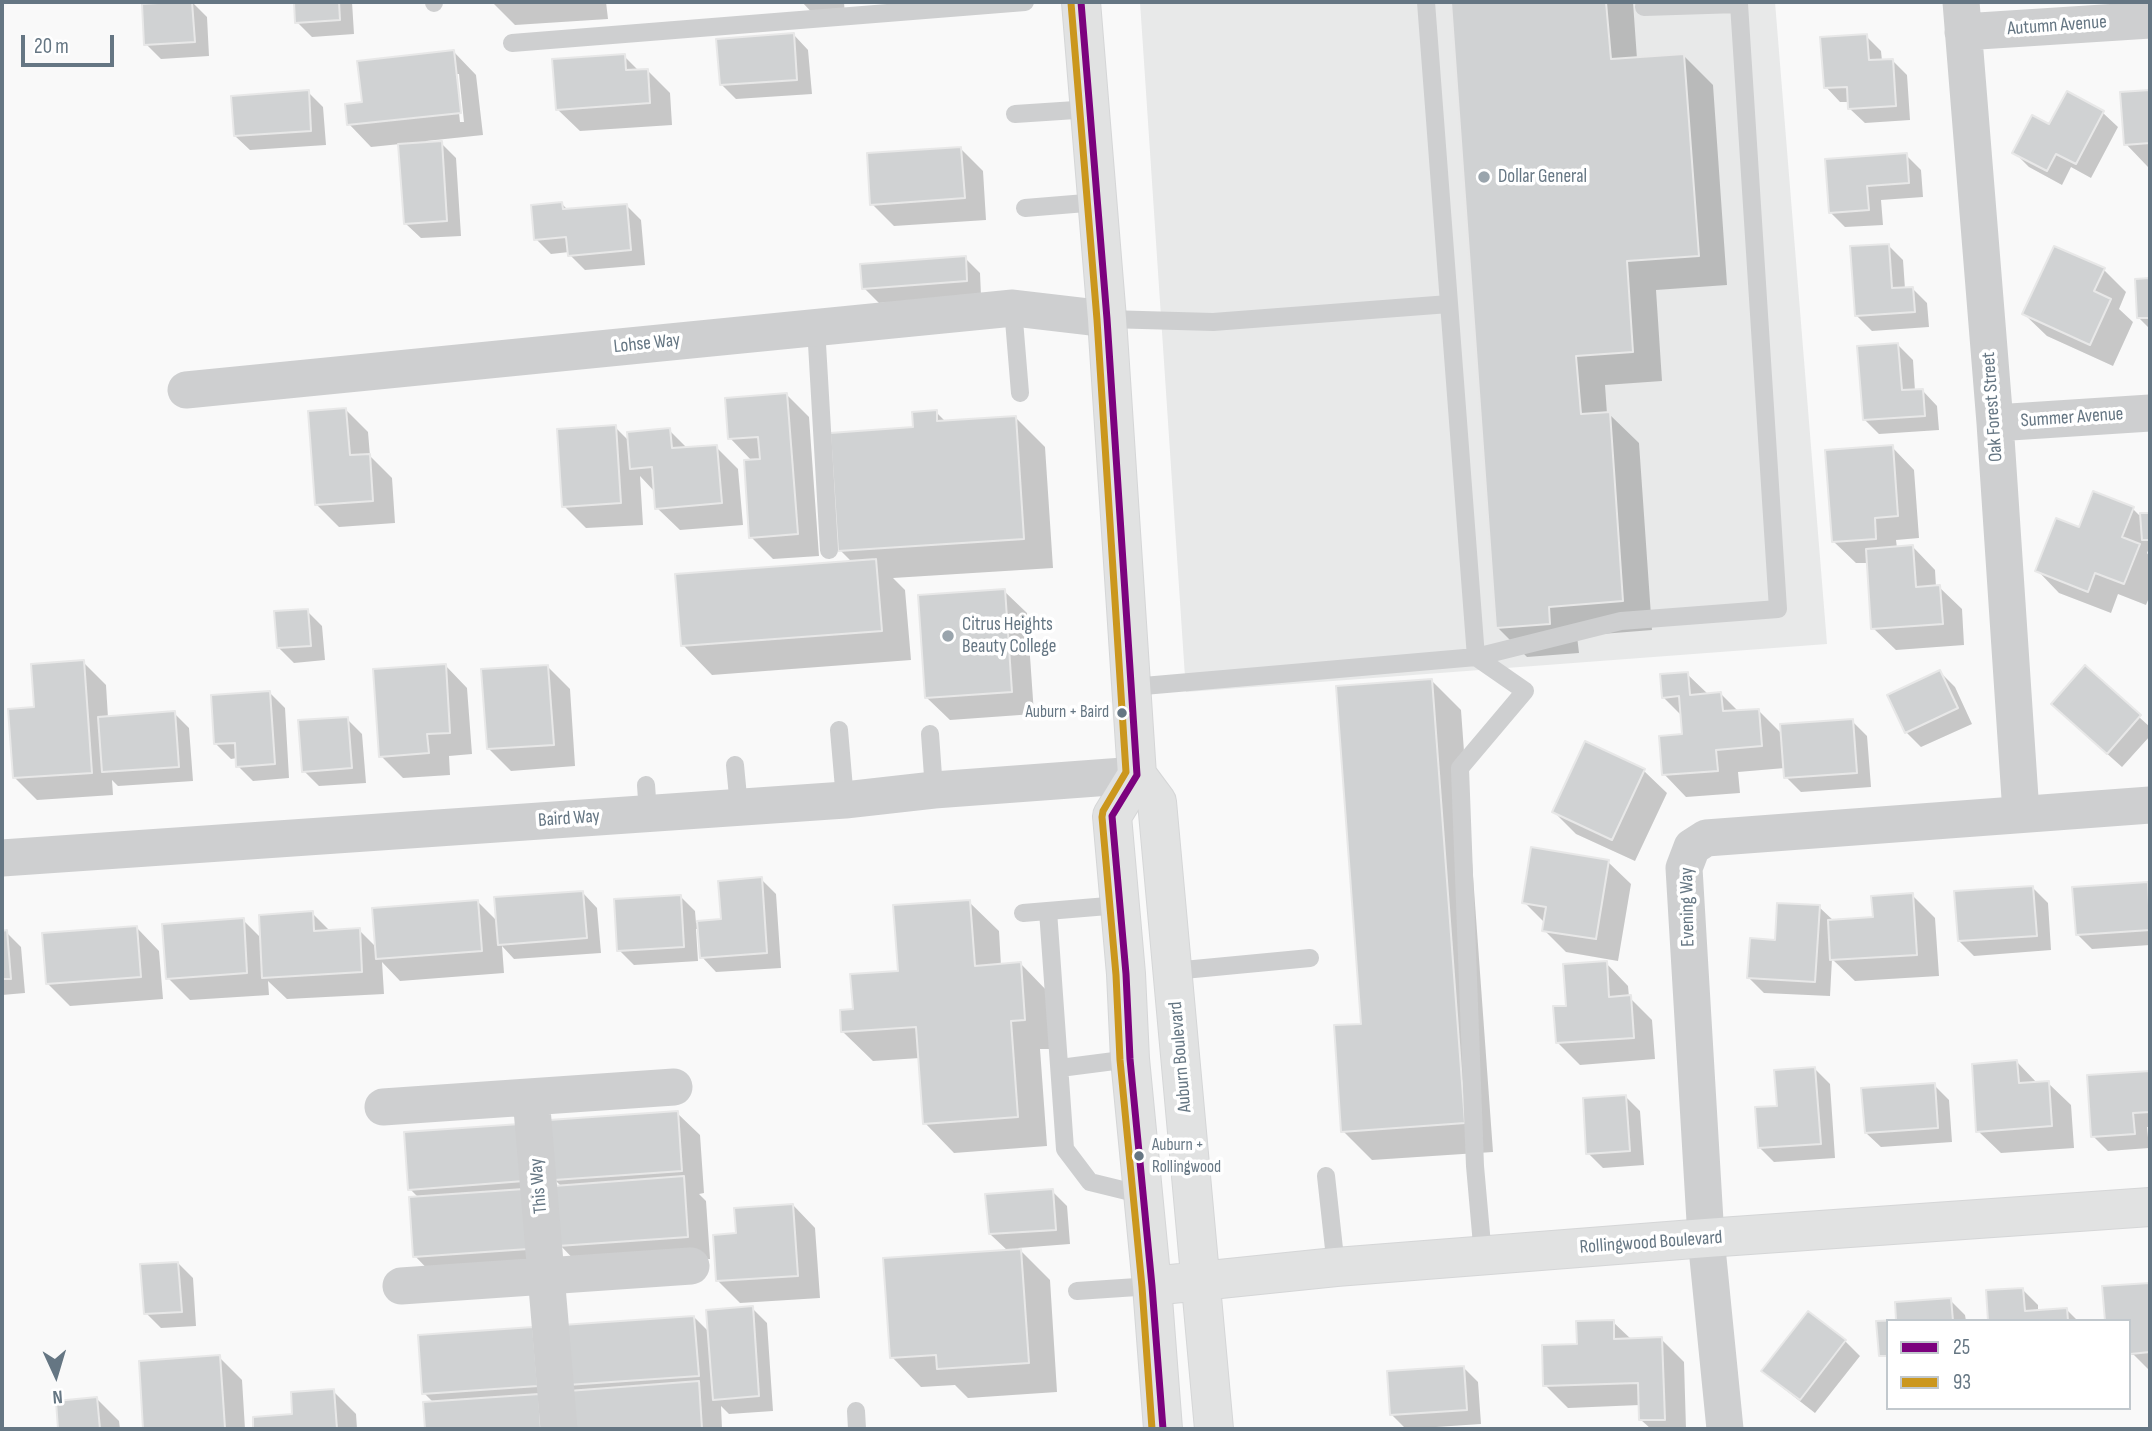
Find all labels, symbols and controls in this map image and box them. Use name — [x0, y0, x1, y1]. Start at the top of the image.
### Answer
street label: Autumn Avenue — [2007, 11, 2107, 41]
scale bar — [24, 21, 117, 65]
text: 20 m — [34, 34, 69, 59]
place label: Dollar General — [1498, 166, 1587, 188]
marker: Dollar General — [1476, 169, 1492, 185]
street label: Lohse Way — [613, 329, 681, 359]
street label: Oak Forest Street — [1978, 351, 2008, 463]
street label: Summer Avenue — [2020, 403, 2124, 433]
place label: Citrus Heights Beauty College — [962, 614, 1056, 658]
marker: Citrus Heights Beauty College — [940, 628, 956, 644]
place label: Auburn + Baird — [1026, 703, 1109, 723]
marker: Auburn + Baird — [1115, 706, 1129, 720]
street label: Baird Way — [537, 805, 601, 833]
street label: Evening Way — [1676, 867, 1700, 947]
street label: Auburn Boulevard — [1165, 1001, 1197, 1113]
place label: Auburn + Rollingwood — [1152, 1136, 1221, 1176]
marker: Auburn + Rollingwood — [1132, 1149, 1146, 1163]
street label: This Way — [525, 1157, 553, 1215]
street label: Rollingwood Boulevard — [1579, 1227, 1723, 1259]
legend — [1886, 1319, 2131, 1410]
text: 25 — [1953, 1335, 1970, 1360]
north arrow — [21, 1340, 91, 1410]
text: 93 — [1953, 1370, 1971, 1395]
text: N — [52, 1385, 63, 1408]

